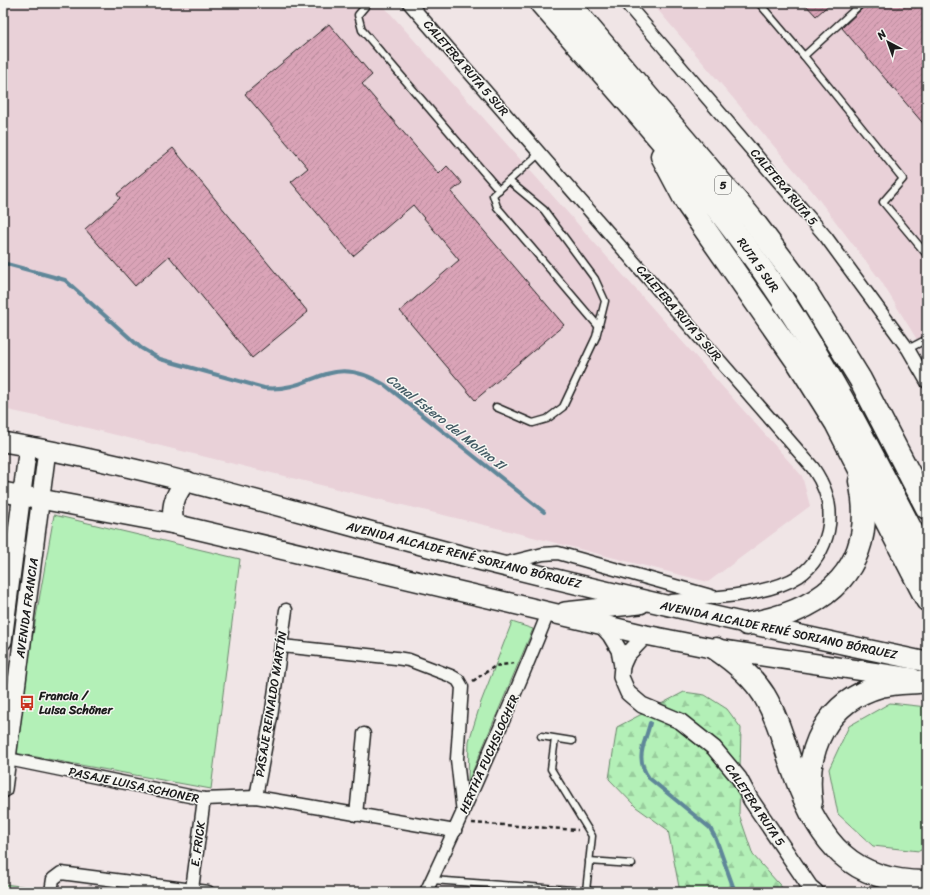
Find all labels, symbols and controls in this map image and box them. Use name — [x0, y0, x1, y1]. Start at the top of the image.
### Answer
street label: CALETERA RUTA 5 SUR — [418, 15, 514, 121]
north arrow — [868, 22, 908, 62]
text: N — [872, 25, 891, 45]
street label: CALETERA RUTA 5 — [745, 143, 823, 231]
road number: 5 — [715, 176, 731, 194]
street label: RUTA 5 SUR — [731, 233, 785, 298]
street label: CALETERA RUTA 5 SUR — [631, 260, 727, 366]
water label: Canal Estero del Molino II — [381, 368, 512, 477]
street label: AVENIDA ALCALDE RENÉ SORIANO BÓRQUEZ — [343, 515, 585, 595]
street label: AVENIDA FRANCIA — [9, 556, 45, 661]
street label: AVENIDA ALCALDE RENÉ SORIANO BÓRQUEZ — [657, 594, 900, 666]
street label: PASAJE REINALDO MARTÍN — [249, 629, 293, 779]
place label: Francia / Luisa Schöner — [38, 685, 113, 721]
street label: HERTHA FUCHSLOCHER — [453, 691, 525, 817]
bus stop icon: Francia / Luisa Schöner — [18, 694, 36, 712]
street label: CALETERA RUTA 5 — [719, 759, 791, 851]
street label: PASAJE LUISA SCHONER — [67, 760, 202, 810]
street label: E. FRICK — [184, 819, 212, 868]

